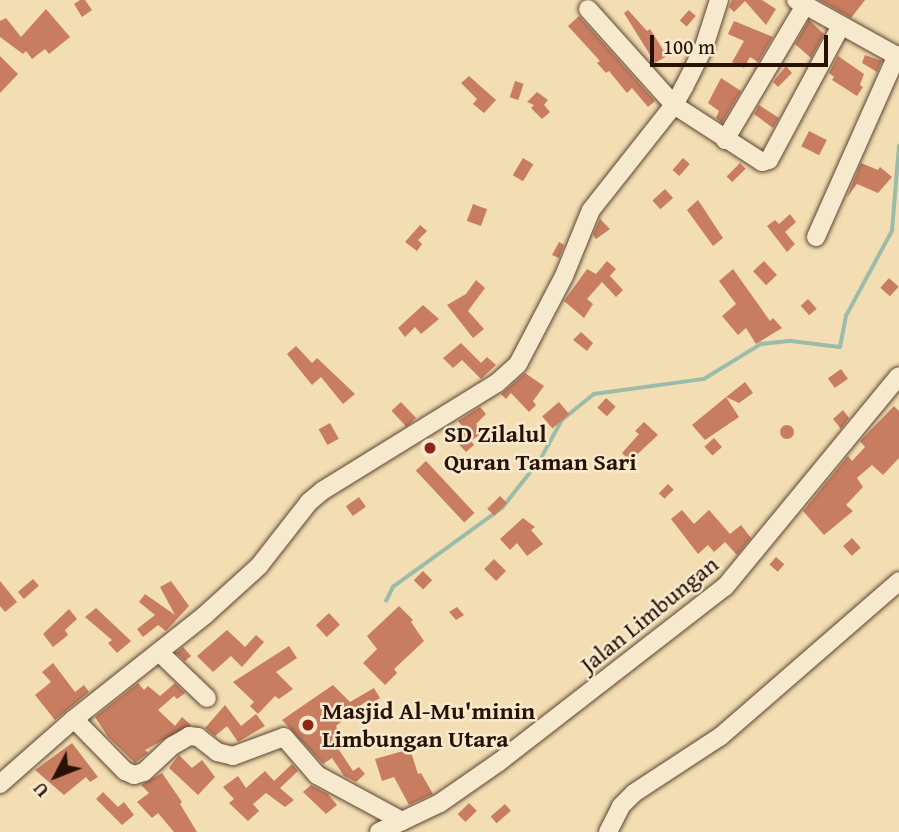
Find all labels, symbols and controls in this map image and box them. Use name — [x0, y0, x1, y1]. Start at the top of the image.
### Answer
scale bar — [654, 21, 832, 65]
text: 100 m — [663, 31, 715, 62]
place label: SD Zilalul Quran Taman Sari — [444, 420, 637, 476]
marker: SD Zilalul Quran Taman Sari — [422, 440, 438, 456]
street label: Jalan Limbungan — [574, 549, 724, 679]
place label: Masjid Al-Mu'minin Limbungan Utara — [322, 697, 535, 753]
marker: Masjid Al-Mu'minin Limbungan Utara — [300, 717, 316, 733]
north arrow — [21, 741, 91, 811]
text: U — [26, 776, 55, 804]

